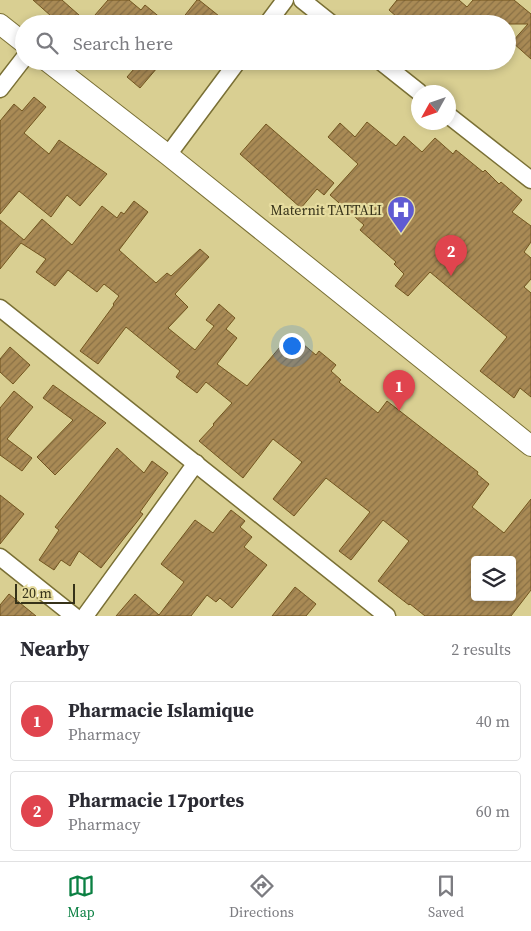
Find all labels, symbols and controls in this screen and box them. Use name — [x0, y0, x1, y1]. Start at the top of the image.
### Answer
search box — [15, 15, 516, 70]
icon: search — [33, 29, 61, 57]
text: Search here — [73, 30, 173, 56]
north arrow — [411, 85, 456, 130]
hospital icon: Maternit TATTALI — [386, 195, 416, 234]
place label: Maternit TATTALI — [270, 200, 382, 220]
pin: 2 — [435, 235, 467, 276]
your location — [279, 333, 305, 359]
pin: 1 — [383, 370, 415, 411]
map controls — [471, 556, 516, 601]
button: layers — [471, 556, 516, 601]
scale bar — [15, 581, 75, 604]
text: 20 m — [22, 583, 52, 603]
text: Nearby — [20, 634, 90, 663]
text: 2 results — [451, 638, 511, 660]
text: Pharmacie Islamique — [68, 697, 254, 723]
text: 1 — [33, 710, 41, 732]
text: 40 m — [476, 710, 510, 732]
text: Pharmacy — [68, 723, 140, 745]
text: Pharmacie 17portes — [68, 787, 244, 813]
text: 2 — [33, 800, 41, 822]
text: 60 m — [476, 800, 510, 822]
text: Pharmacy — [68, 813, 140, 835]
tab: Map — [67, 872, 95, 922]
tab: Directions — [229, 872, 294, 922]
tab: Saved — [428, 872, 464, 922]

